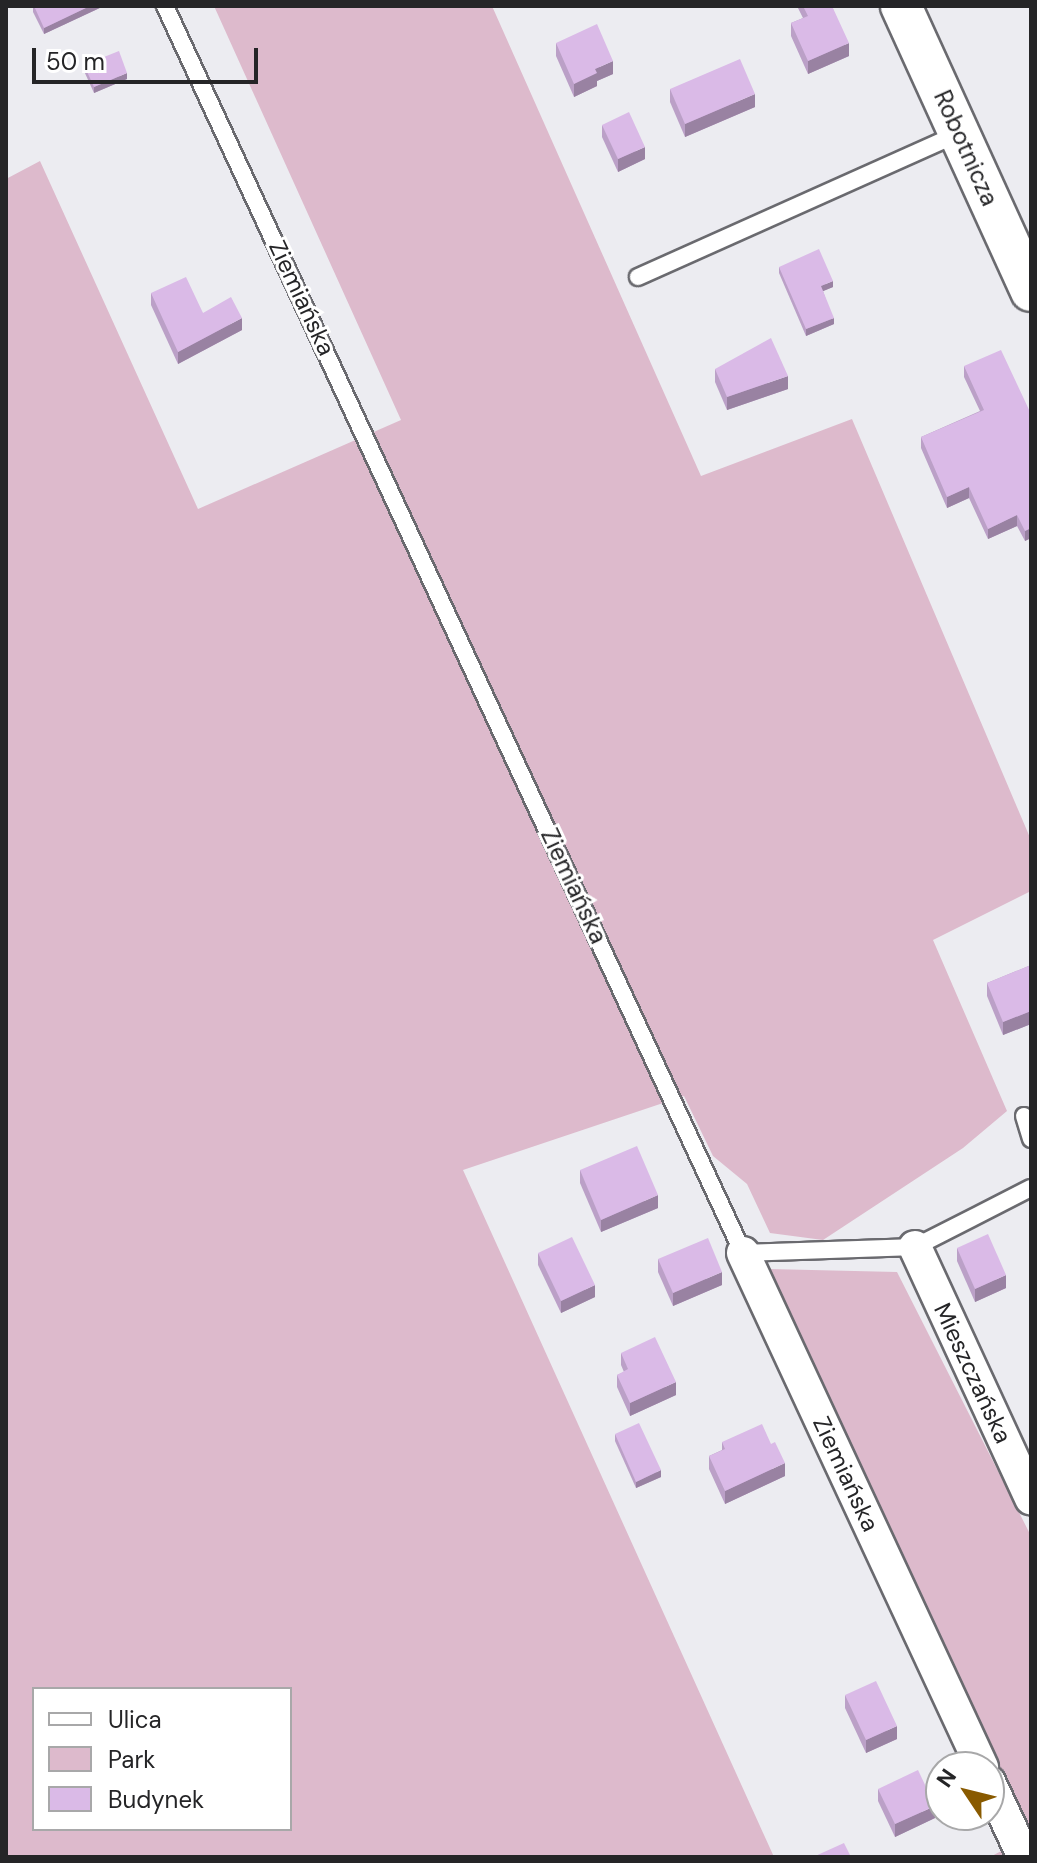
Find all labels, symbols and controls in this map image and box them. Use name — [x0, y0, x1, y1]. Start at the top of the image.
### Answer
scale bar — [36, 32, 262, 82]
text: 50 m — [46, 46, 105, 77]
street label: Robotnicza — [928, 86, 1004, 210]
street label: Ziemiańska — [263, 236, 341, 360]
street label: Ziemiańska — [535, 824, 613, 948]
street label: Mieszczańska — [928, 1298, 1018, 1448]
street label: Ziemiańska — [807, 1412, 885, 1536]
legend — [32, 1687, 292, 1831]
text: Ulica — [108, 1704, 162, 1735]
text: Park — [108, 1744, 155, 1775]
north arrow — [925, 1751, 1005, 1831]
text: N — [930, 1763, 963, 1793]
text: Budynek — [108, 1784, 204, 1815]

